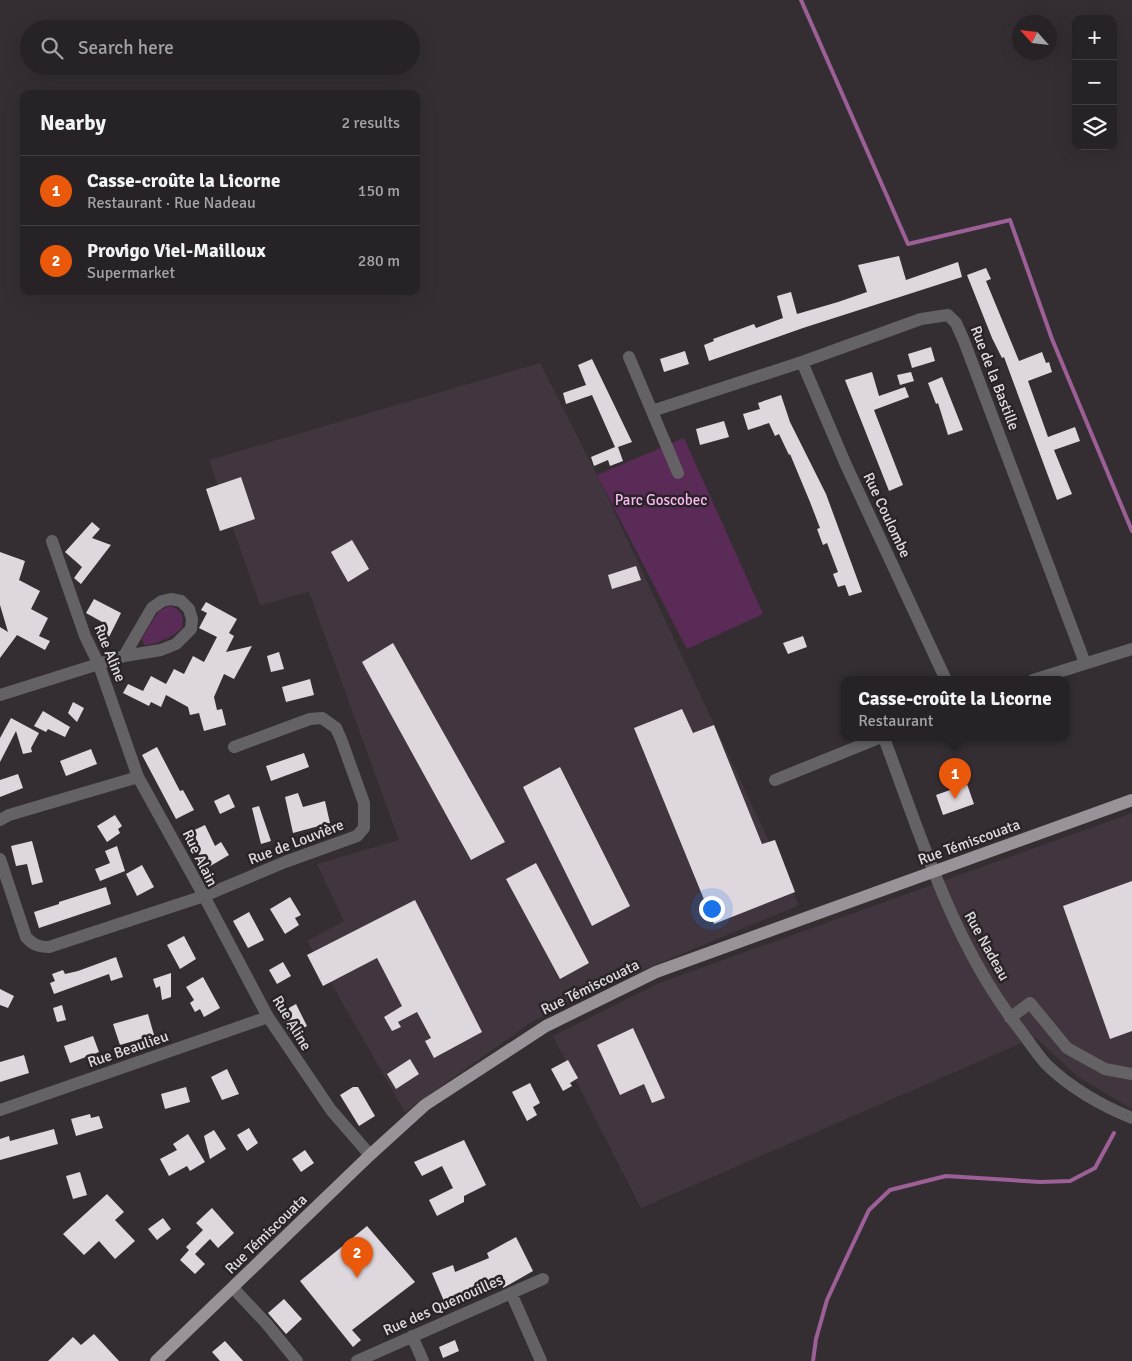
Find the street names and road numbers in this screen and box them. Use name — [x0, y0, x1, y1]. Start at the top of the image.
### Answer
street label: Rue de la Bastille — [967, 323, 1023, 433]
street label: Rue Coulombe — [859, 469, 915, 561]
street label: Rue Aline — [90, 621, 130, 685]
street label: Rue Témiscouata — [916, 815, 1022, 869]
street label: Rue de Louvière — [246, 816, 346, 868]
street label: Rue Alain — [179, 827, 221, 889]
street label: Rue Nadeau — [961, 908, 1013, 984]
street label: Rue Témiscouata — [538, 955, 642, 1019]
street label: Rue Aline — [269, 992, 315, 1054]
street label: Rue Beaulieu — [85, 1027, 171, 1071]
street label: Rue Témiscouata — [221, 1190, 311, 1278]
street label: Rue des Quenouilles — [380, 1270, 506, 1339]

